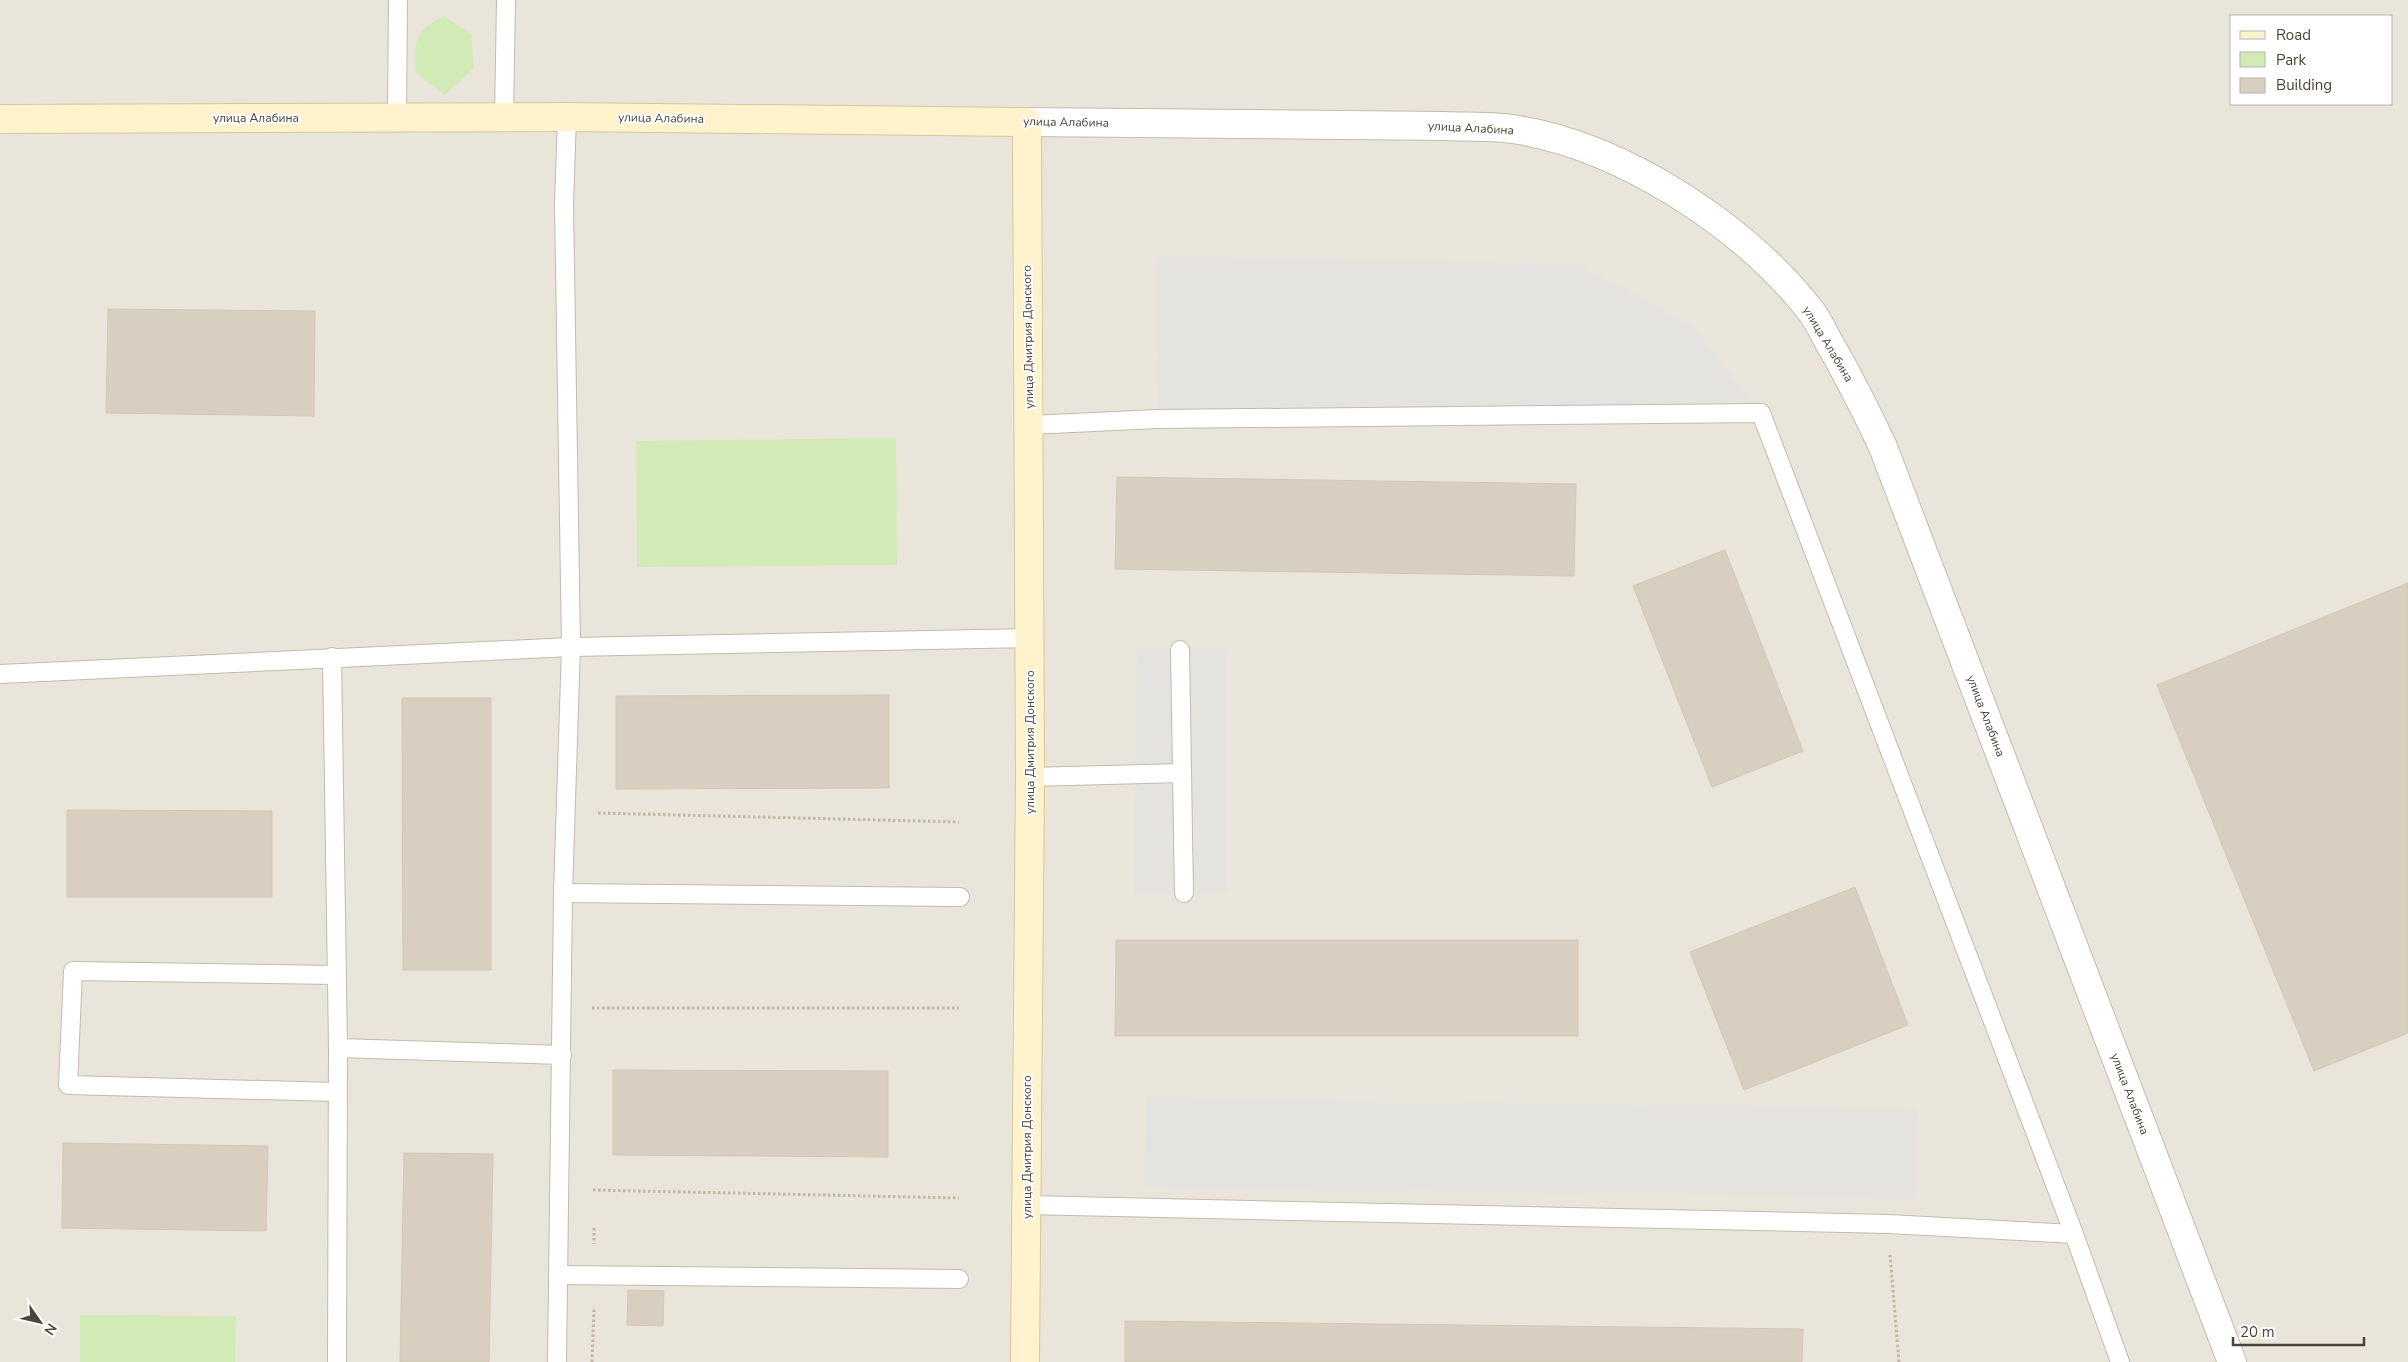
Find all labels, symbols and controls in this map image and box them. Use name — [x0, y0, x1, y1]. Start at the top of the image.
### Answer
legend — [2230, 15, 2393, 105]
text: Road — [2276, 25, 2311, 45]
text: Park — [2276, 50, 2306, 70]
text: Building — [2276, 75, 2332, 95]
street label: улица Алабина — [618, 109, 704, 127]
street label: улица Алабина — [213, 110, 299, 126]
street label: улица Алабина — [1023, 113, 1109, 131]
street label: улица Алабина — [1428, 118, 1514, 138]
street label: улица Дмитрия Донского — [1019, 265, 1037, 409]
street label: улица Алабина — [1799, 303, 1857, 385]
street label: улица Дмитрия Донского — [1022, 670, 1038, 814]
street label: улица Алабина — [1963, 673, 2009, 759]
street label: улица Алабина — [2107, 1051, 2153, 1137]
street label: улица Дмитрия Донского — [1019, 1075, 1035, 1219]
north arrow — [15, 1297, 65, 1347]
scale bar — [2233, 1314, 2364, 1346]
text: N — [40, 1319, 61, 1339]
text: 20 m — [2240, 1322, 2275, 1342]

